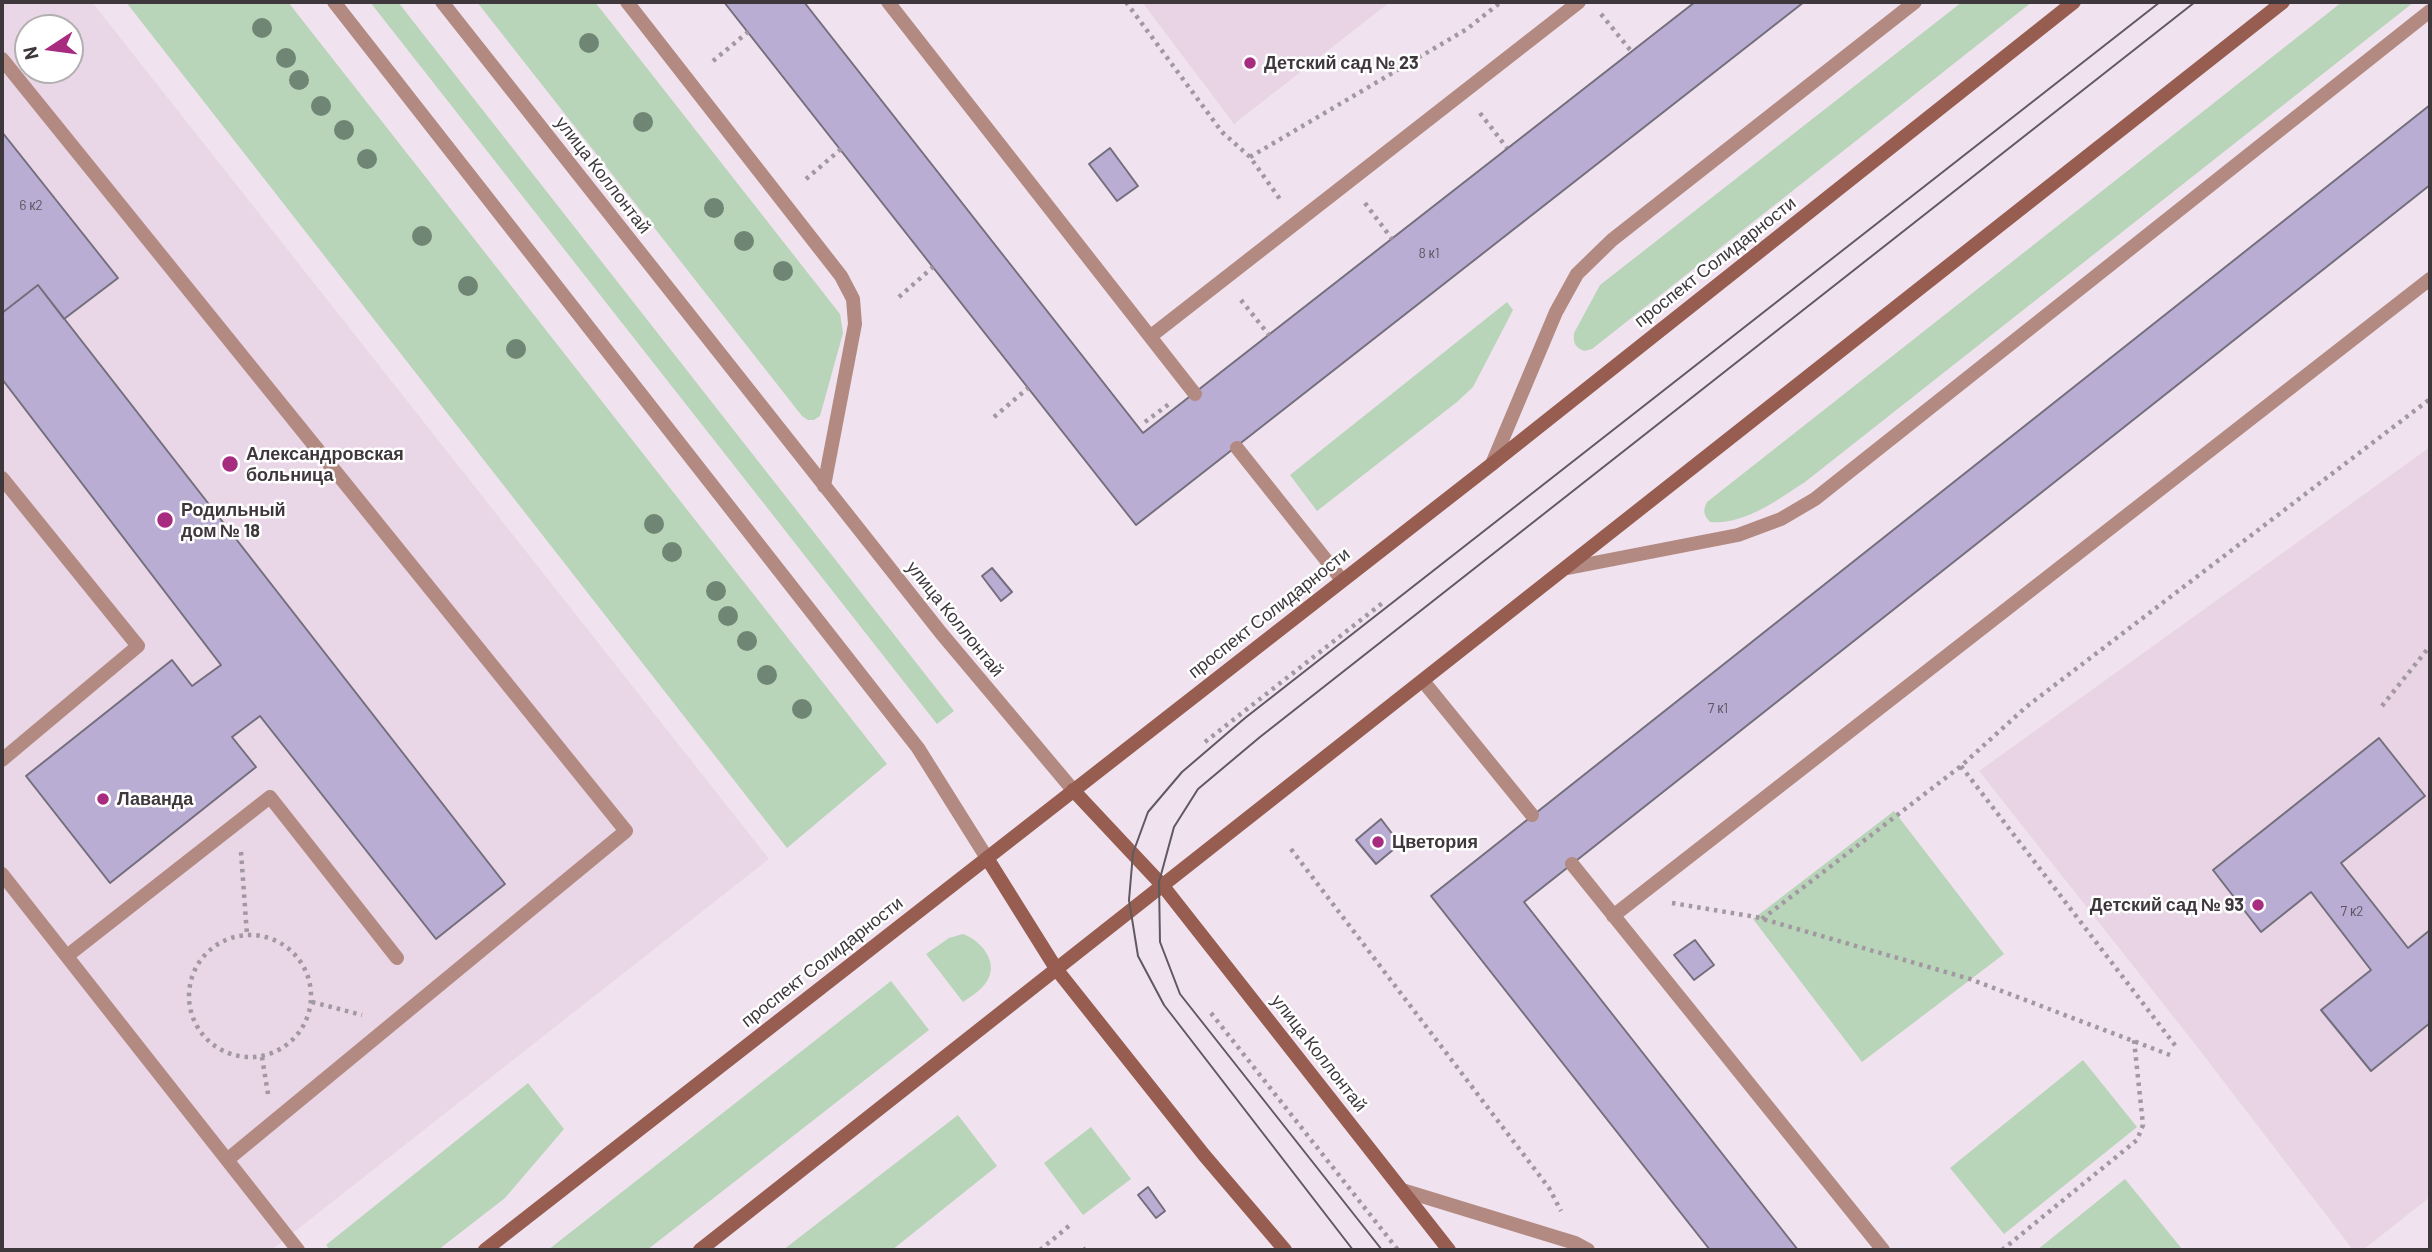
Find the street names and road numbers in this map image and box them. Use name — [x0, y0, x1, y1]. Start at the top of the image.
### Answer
street label: улица Коллонтай — [551, 112, 655, 238]
street label: проспект Солидарности — [1630, 192, 1800, 332]
street label: проспект Солидарности — [1184, 543, 1354, 683]
street label: улица Коллонтай — [902, 557, 1008, 681]
street label: проспект Солидарности — [737, 892, 907, 1032]
street label: улица Коллонтай — [1267, 990, 1371, 1116]

